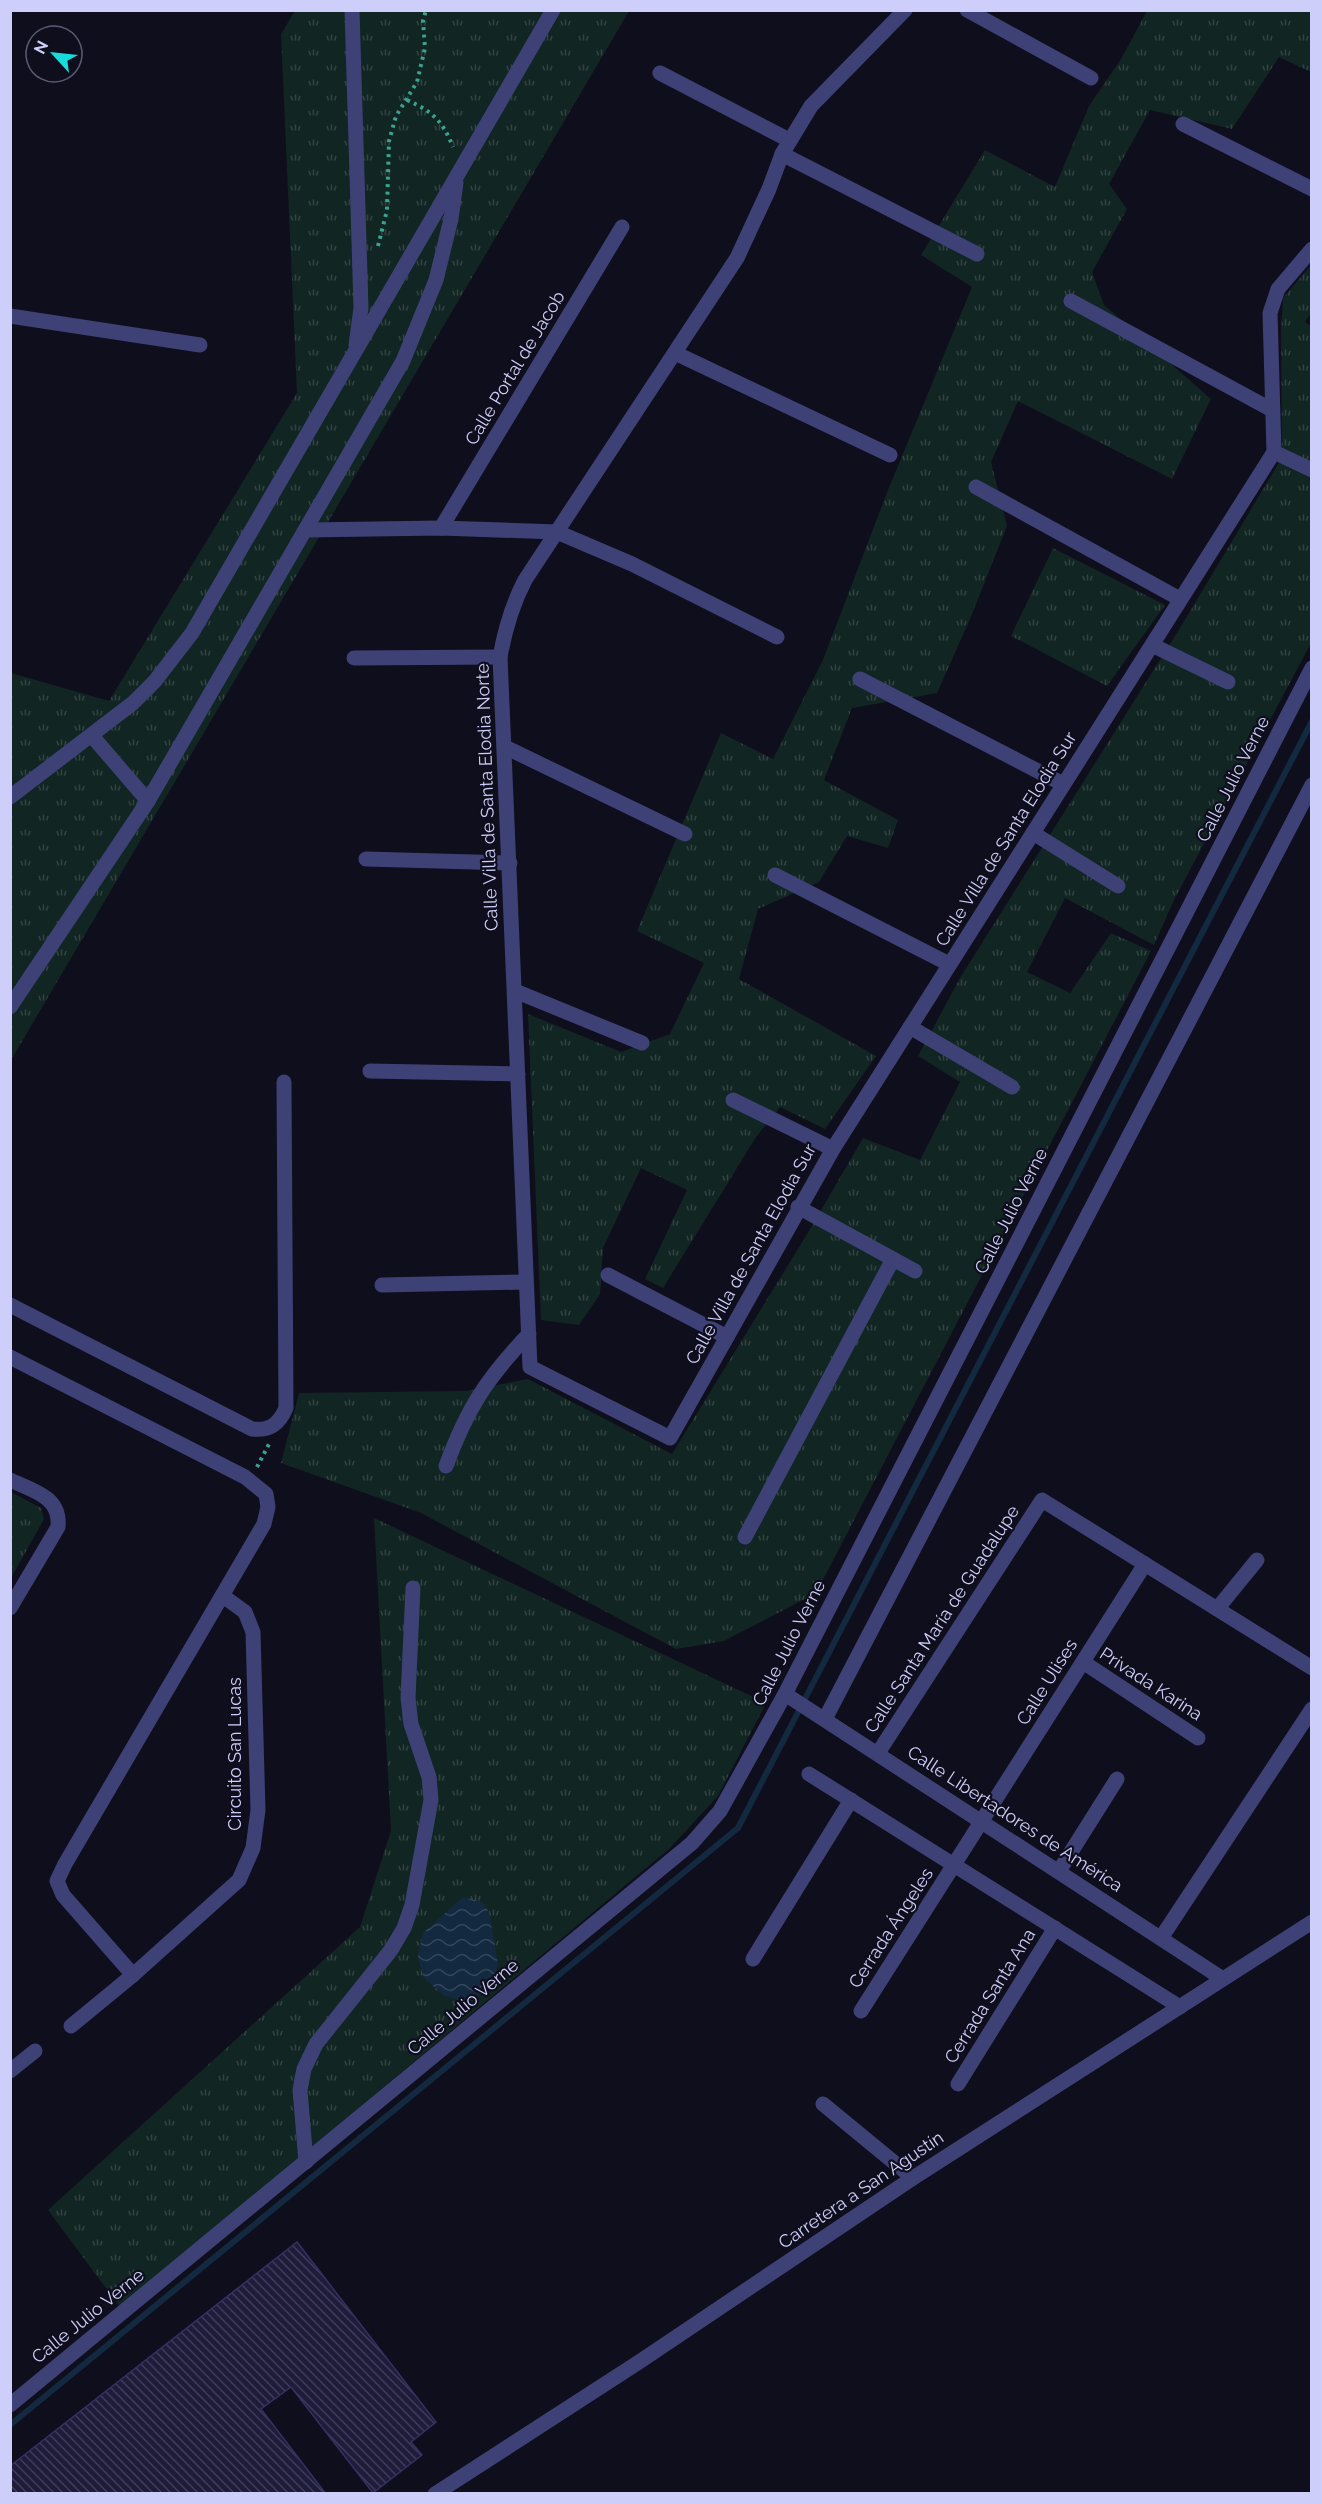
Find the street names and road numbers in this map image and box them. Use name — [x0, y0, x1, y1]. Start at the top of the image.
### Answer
street label: Calle Portal de Jacob — [460, 287, 569, 448]
street label: Calle Villa de Santa Elodia Norte — [471, 662, 502, 931]
street label: Calle Julio Verne — [1192, 712, 1274, 845]
street label: Calle Villa de Santa Elodia Sur — [931, 727, 1081, 950]
street label: Calle Villa de Santa Elodia Sur — [681, 1139, 820, 1368]
street label: Calle Julio Verne — [970, 1144, 1052, 1277]
street label: Calle Santa María de Guadalupe — [860, 1501, 1023, 1736]
street label: Calle Julio Verne — [748, 1576, 830, 1709]
street label: Calle Ulises — [1012, 1635, 1081, 1729]
street label: Privada Karina — [1096, 1643, 1207, 1725]
street label: Circuito San Lucas — [224, 1677, 245, 1831]
street label: Calle Libertadores de América — [904, 1741, 1127, 1896]
street label: Cerrada Ángeles — [843, 1863, 937, 1992]
street label: Cerrada Santa Ana — [940, 1925, 1039, 2067]
street label: Calle Julio Verne — [403, 1954, 523, 2059]
street label: Carretera a San Agustín — [774, 2126, 947, 2253]
street label: Calle Julio Verne — [27, 2264, 148, 2367]

